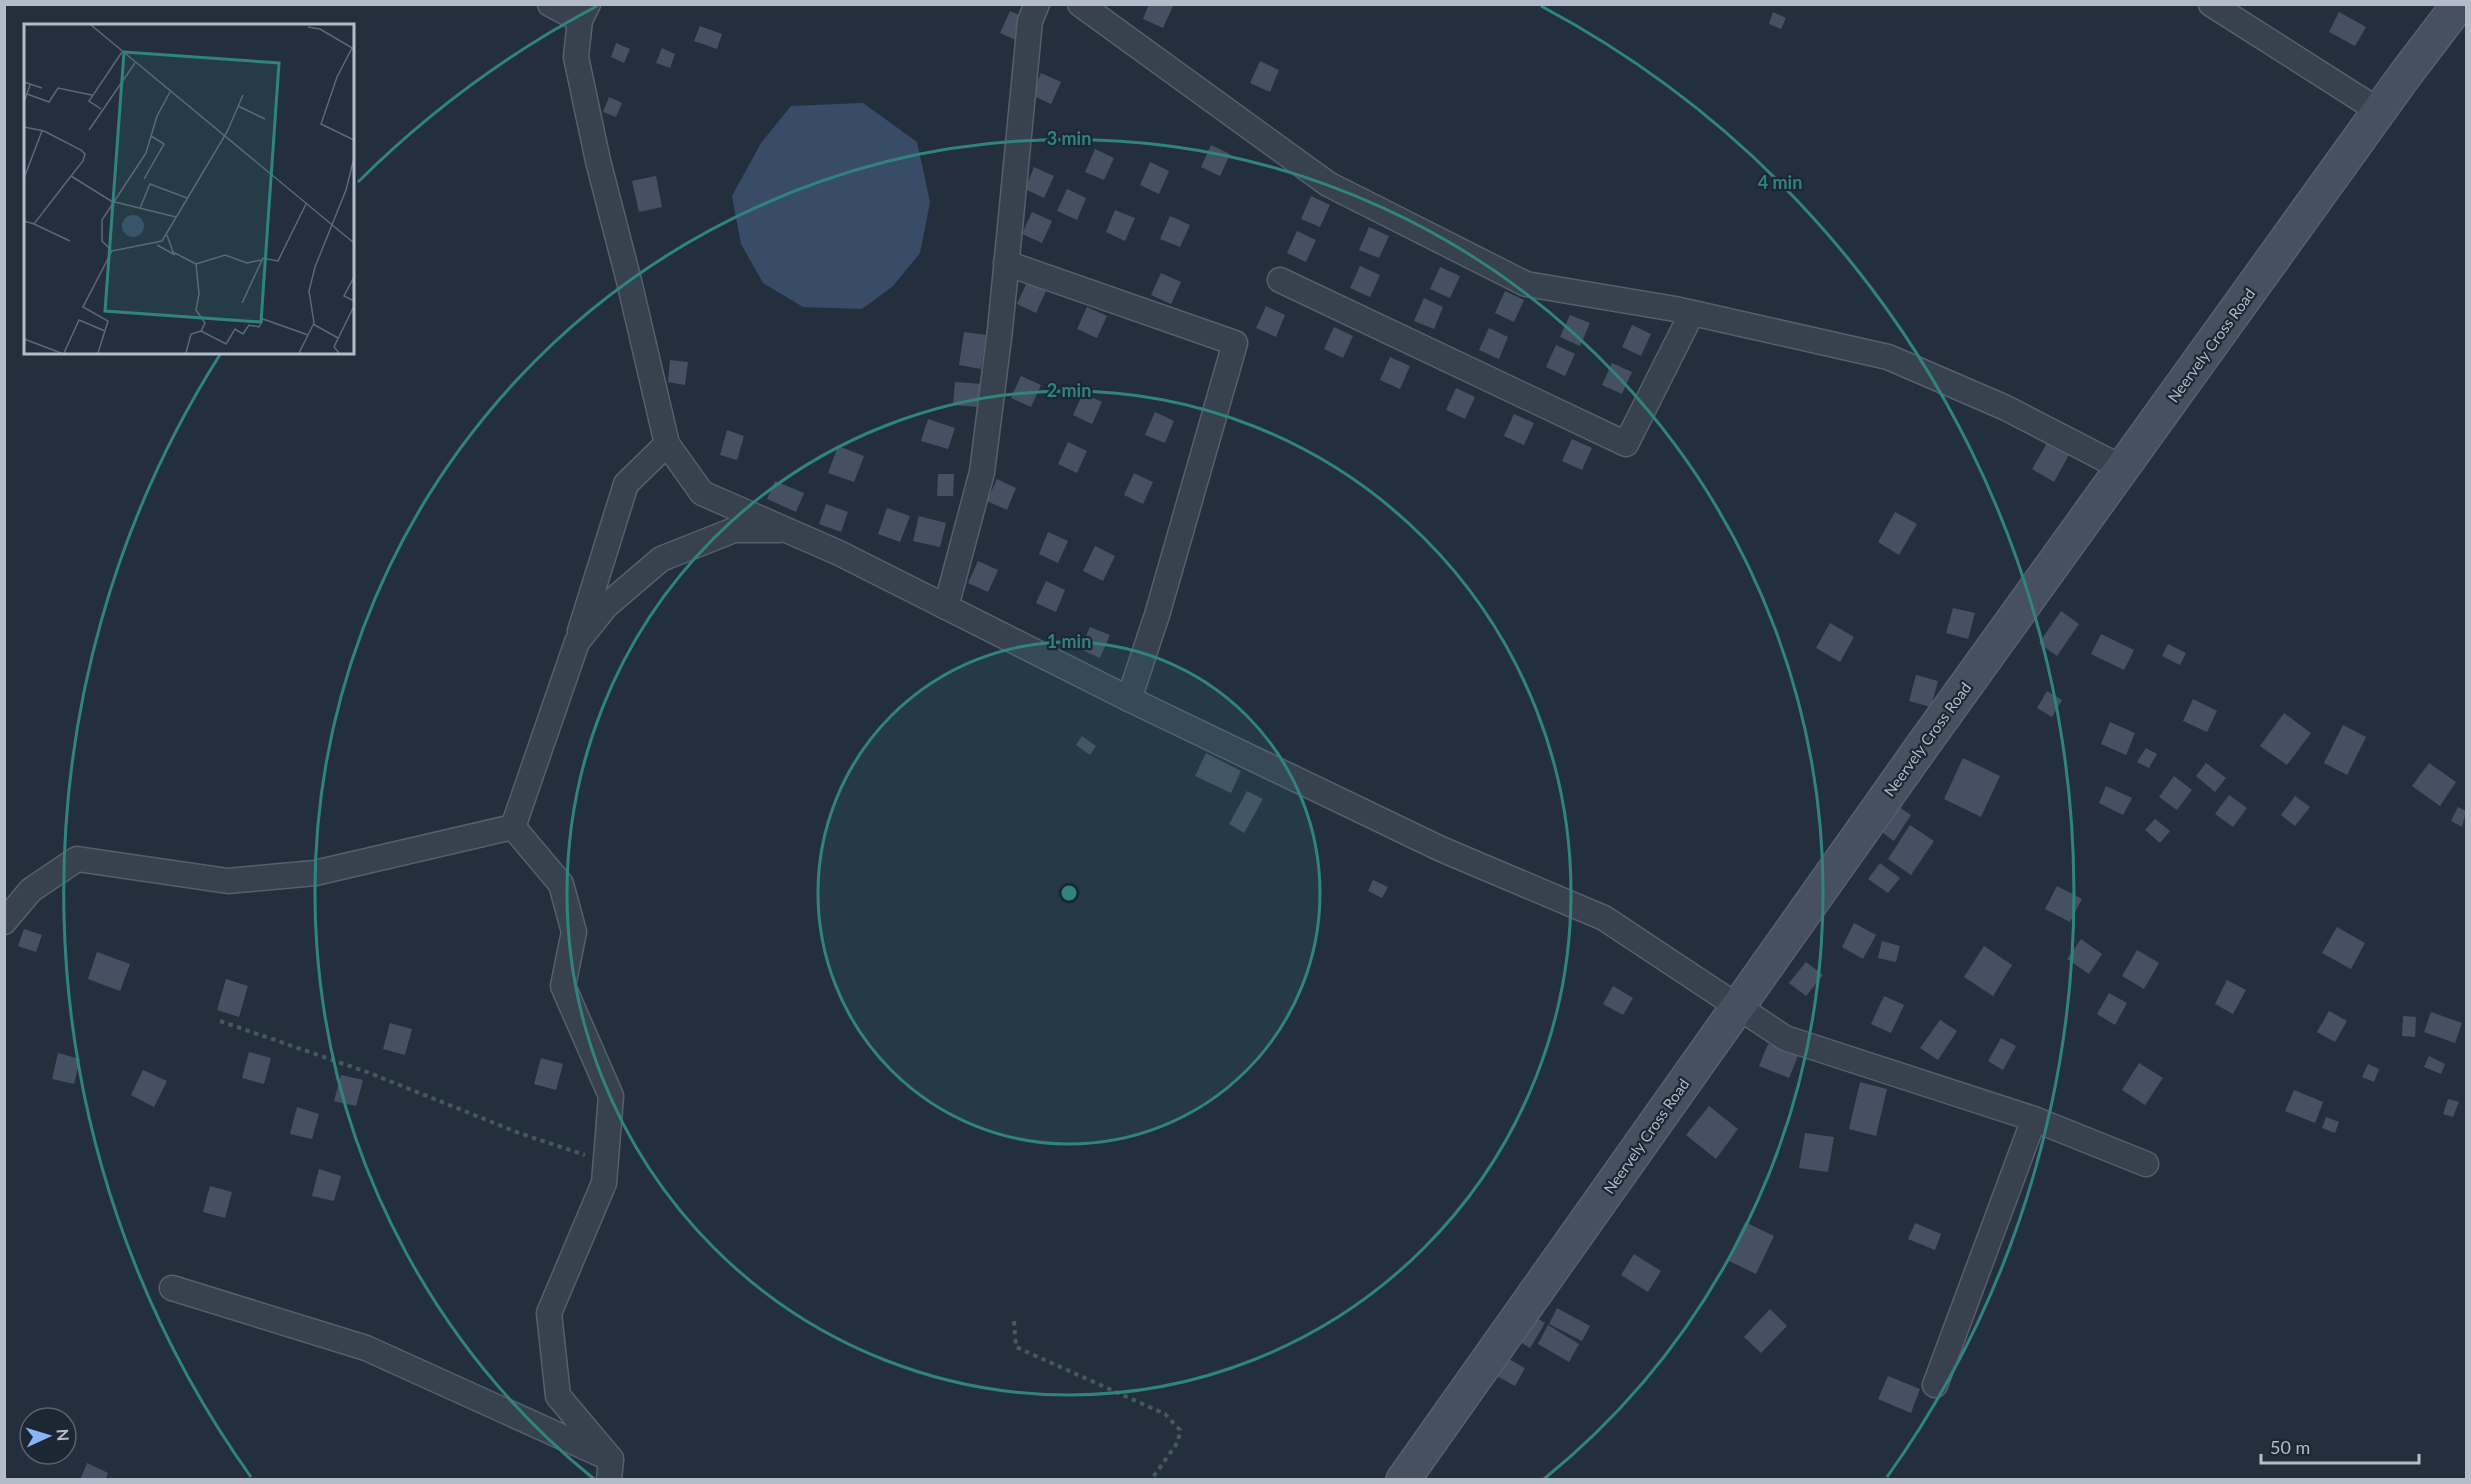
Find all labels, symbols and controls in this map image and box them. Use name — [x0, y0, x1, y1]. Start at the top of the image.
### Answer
inset map — [24, 24, 354, 354]
text: 3 min — [1047, 127, 1091, 149]
text: 4 min — [1758, 171, 1802, 193]
street label: Neervely Cross Road — [2164, 285, 2258, 405]
text: 2 min — [1047, 379, 1091, 401]
text: 1 min — [1047, 630, 1091, 652]
street label: Neervely Cross Road — [1880, 679, 1974, 799]
centre of rings — [1059, 883, 1079, 903]
street label: Neervely Cross Road — [1599, 1075, 1693, 1197]
north arrow — [18, 1406, 78, 1466]
scale bar — [2261, 1427, 2418, 1465]
text: N — [54, 1428, 73, 1442]
text: 50 m — [2270, 1436, 2310, 1458]

